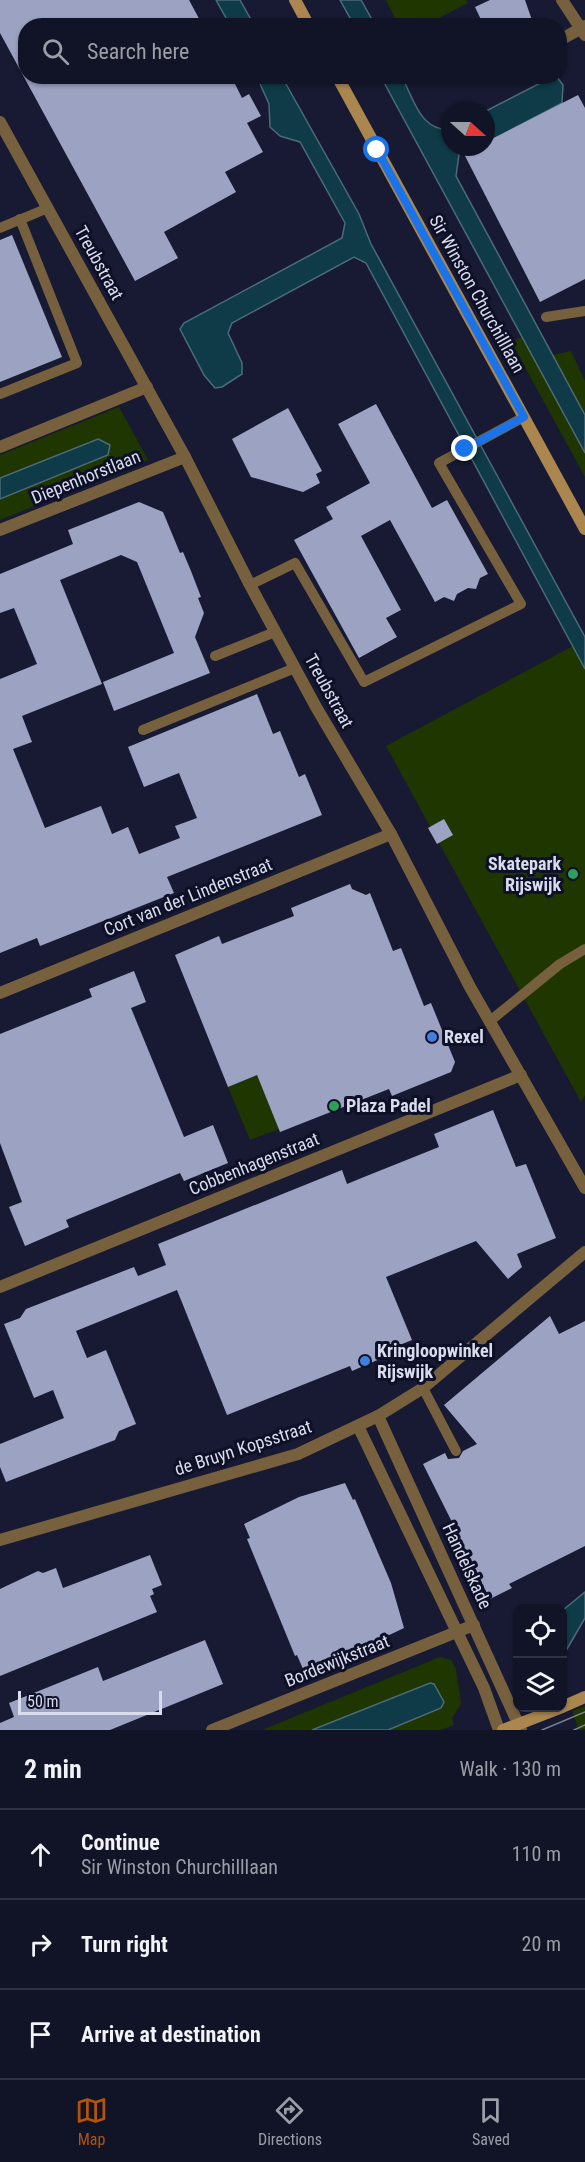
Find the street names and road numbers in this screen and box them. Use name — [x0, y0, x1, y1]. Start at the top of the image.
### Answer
street label: Sir Winston Churchilllaan — [425, 211, 530, 376]
street label: Treubstraat — [71, 222, 128, 303]
street label: Diepenhorstlaan — [28, 445, 143, 508]
street label: Treubstraat — [301, 650, 358, 731]
street label: Cort van der Lindenstraat — [101, 853, 275, 940]
street label: Cobbenhagenstraat — [186, 1128, 322, 1199]
street label: de Bruyn Kopsstraat — [172, 1415, 314, 1480]
street label: Handelskade — [438, 1520, 496, 1612]
street label: Bordewijkstraat — [282, 1630, 392, 1691]

